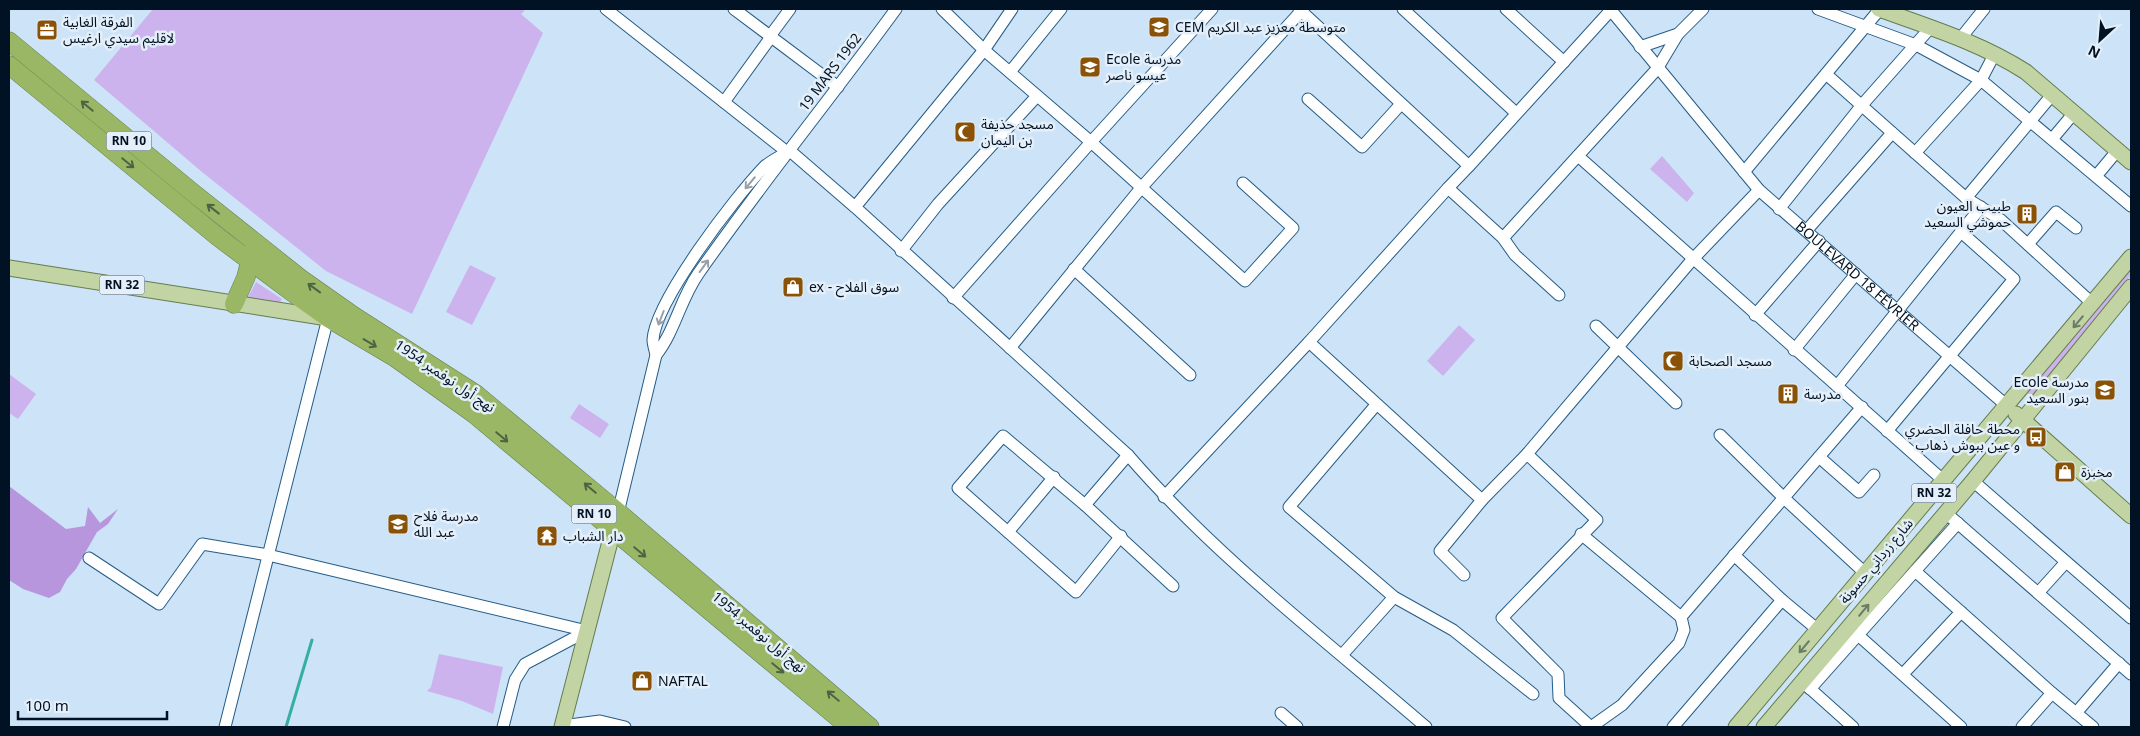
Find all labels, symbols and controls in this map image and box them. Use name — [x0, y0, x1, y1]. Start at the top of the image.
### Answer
place label: الفرقة الغابية لاقليم سيدي ارغيس — [63, 12, 174, 49]
school or university icon: CEM متوسطة معزيز عبد الكريم — [1147, 15, 1171, 39]
north arrow — [2075, 15, 2125, 65]
place label: CEM متوسطة معزيز عبد الكريم — [1175, 17, 1346, 38]
office icon: الفرقة الغابية لاقليم سيدي ارغيس — [35, 18, 59, 42]
street label: 19 MARS 1962 — [794, 29, 865, 115]
text: N — [2085, 41, 2103, 63]
place label: Ecole مدرسة عيسو ناصر — [1105, 49, 1181, 84]
school or university icon: Ecole مدرسة عيسو ناصر — [1078, 55, 1102, 79]
one-way arrow — [81, 100, 94, 111]
place label: مسجد حذيفة بن اليمان — [981, 114, 1054, 149]
mosque icon: مسجد حذيفة بن اليمان — [953, 120, 977, 144]
road number: RN 10 — [106, 132, 152, 150]
one-way arrow — [121, 157, 134, 168]
one-way arrow — [744, 177, 756, 190]
place label: طبيب العيون حموشي السعيد — [1924, 196, 2011, 233]
building icon: طبيب العيون حموشي السعيد — [2015, 202, 2039, 226]
one-way arrow — [207, 203, 220, 214]
street label: BOULEVARD 18 FÉVRIER — [1792, 216, 1924, 335]
one-way arrow — [698, 260, 709, 273]
shop icon: ex - سوق الفلاح — [781, 275, 805, 299]
road number: RN 32 — [100, 276, 144, 294]
place label: ex - سوق الفلاح — [809, 277, 899, 298]
one-way arrow — [307, 283, 321, 293]
one-way arrow — [655, 310, 665, 325]
one-way arrow — [2072, 315, 2084, 328]
street label: نهج أول نوفمبر 1954 — [390, 335, 499, 418]
one-way arrow — [362, 338, 376, 348]
mosque icon: مسجد الصحابة — [1661, 349, 1685, 373]
place label: مسجد الصحابة — [1689, 351, 1772, 370]
place label: Ecole مدرسة بنور السعيد — [2014, 372, 2089, 407]
school or university icon: Ecole مدرسة بنور السعيد — [2093, 378, 2117, 402]
building icon: مدرسة — [1776, 382, 1800, 406]
place label: مدرسة — [1804, 384, 1841, 403]
place label: محطة حافلة الحضري و عين ببوش ذهاب — [1905, 419, 2020, 454]
bus stop icon: محطة حافلة الحضري و عين ببوش ذهاب — [2024, 425, 2048, 449]
one-way arrow — [495, 431, 508, 442]
shop icon: مخبزة — [2053, 460, 2077, 484]
place label: مخبزة — [2081, 462, 2113, 481]
one-way arrow — [584, 483, 597, 494]
road number: RN 32 — [1912, 483, 1956, 502]
road number: RN 10 — [572, 504, 616, 524]
place label: مدرسة فلاح عبد الله — [414, 506, 479, 541]
school or university icon: مدرسة فلاح عبد الله — [386, 512, 410, 536]
street label: شارع زرداني حسونة — [1834, 514, 1919, 609]
temple icon: دار الشباب — [535, 524, 559, 548]
place label: دار الشباب — [563, 526, 624, 545]
one-way arrow — [633, 547, 646, 558]
street label: نهج أول نوفمبر 1954 — [707, 587, 811, 678]
one-way arrow — [1858, 604, 1869, 617]
one-way arrow — [1798, 640, 1810, 653]
one-way arrow — [771, 662, 784, 673]
shop icon: NAFTAL — [630, 669, 654, 693]
place label: NAFTAL — [658, 671, 708, 690]
scale bar — [18, 688, 166, 720]
one-way arrow — [827, 690, 840, 701]
text: 100 m — [25, 695, 69, 715]

